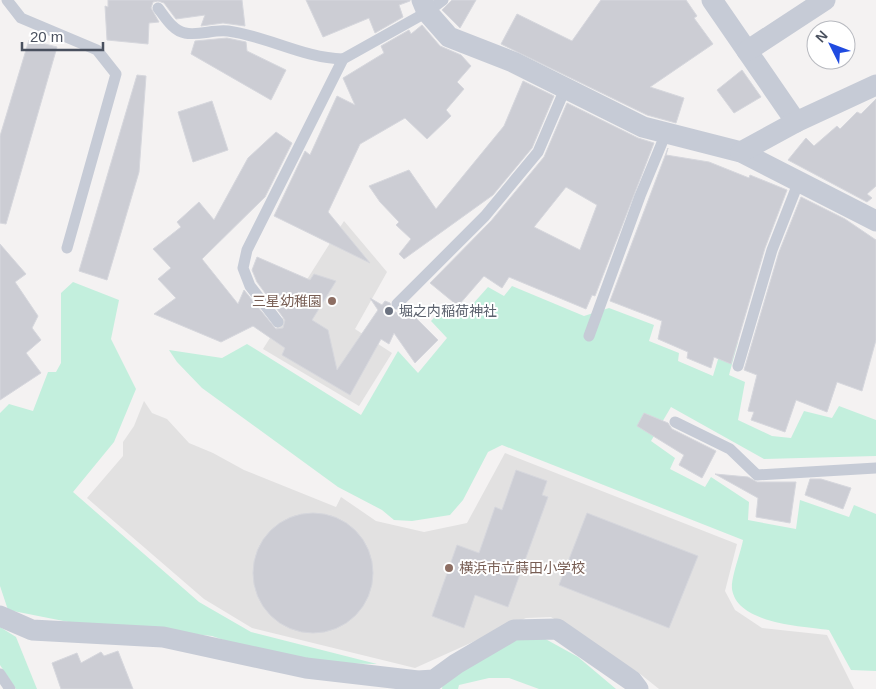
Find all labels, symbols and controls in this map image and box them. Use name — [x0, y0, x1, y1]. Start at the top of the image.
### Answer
scale bar — [22, 20, 104, 52]
north arrow — [806, 20, 856, 70]
text: N — [812, 27, 831, 45]
text: 20 m — [30, 28, 63, 45]
place label: 三星幼稚園 — [252, 293, 322, 309]
marker: 三星幼稚園 — [326, 295, 338, 307]
place label: 堀之内稲荷神社 — [399, 303, 497, 319]
marker: 堀之内稲荷神社 — [383, 305, 395, 317]
place label: 横浜市立蒔田小学校 — [459, 560, 585, 576]
marker: 横浜市立蒔田小学校 — [443, 562, 455, 574]

